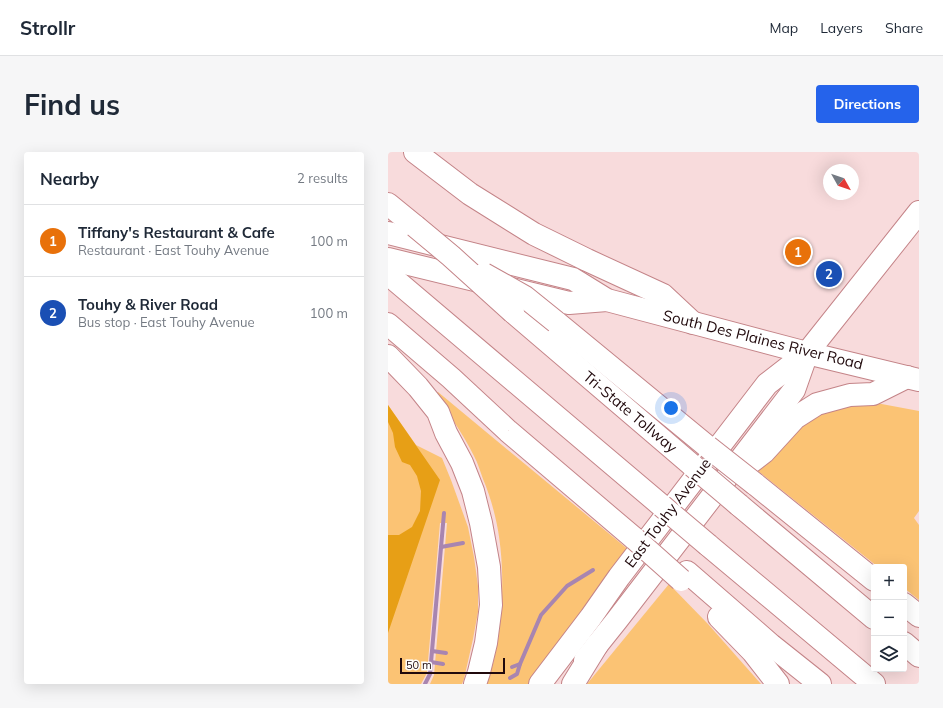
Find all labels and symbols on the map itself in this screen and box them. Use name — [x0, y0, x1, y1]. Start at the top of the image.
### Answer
north arrow — [823, 164, 859, 200]
pin: 1 — [785, 237, 811, 267]
pin: 2 — [816, 259, 842, 289]
street label: South Des Plaines River Road — [661, 305, 865, 374]
street label: Tri-State Tollway — [579, 367, 681, 457]
your location — [661, 398, 681, 418]
street label: East Touhy Avenue — [620, 454, 715, 571]
scale bar — [400, 656, 505, 675]

